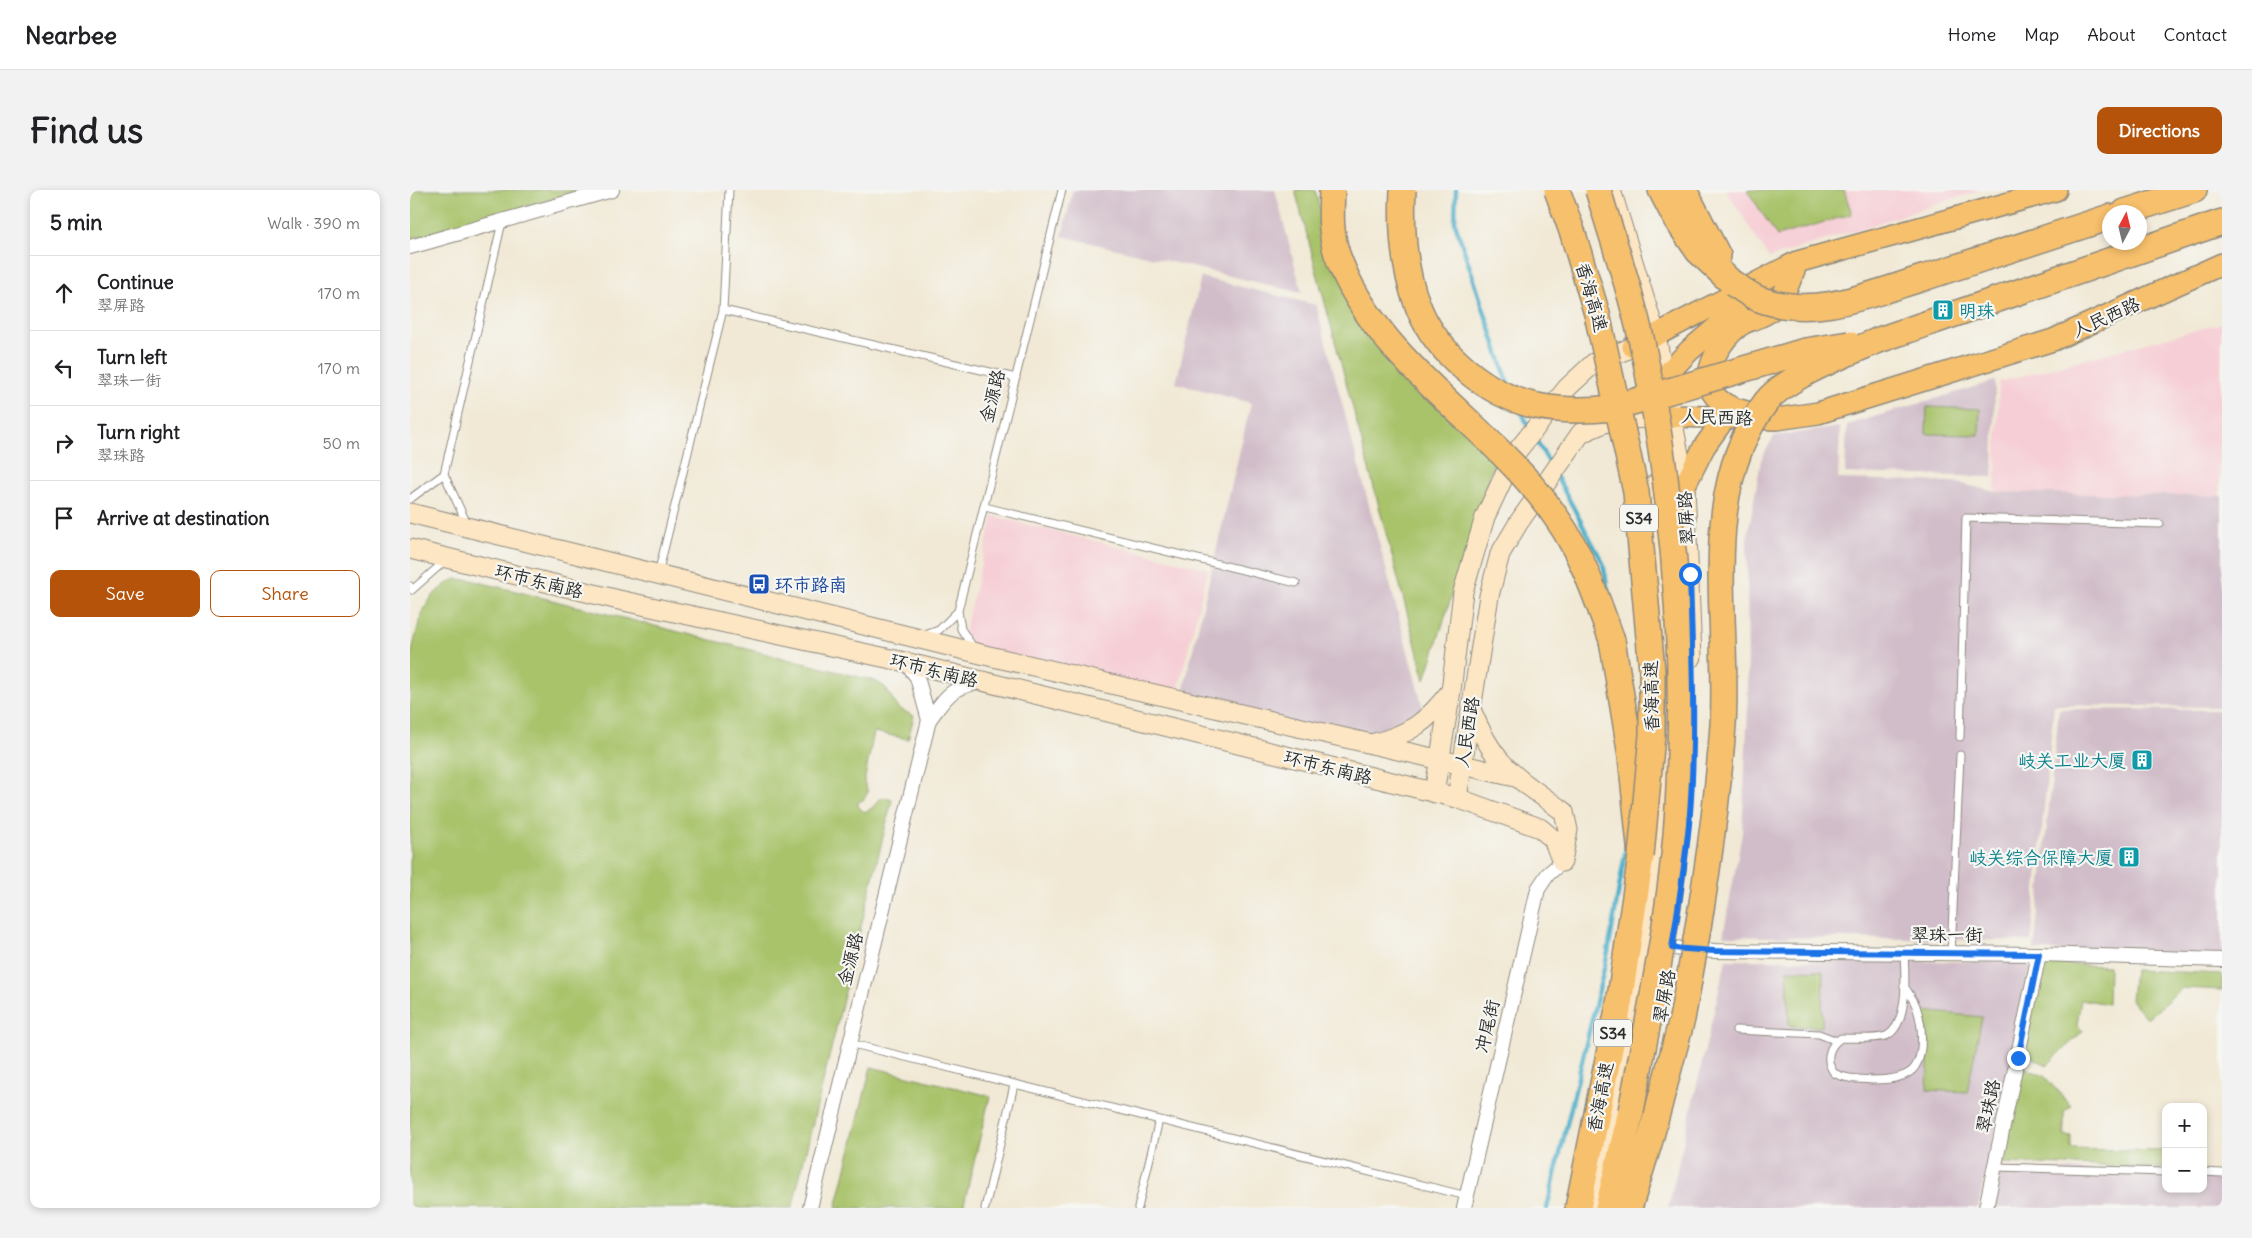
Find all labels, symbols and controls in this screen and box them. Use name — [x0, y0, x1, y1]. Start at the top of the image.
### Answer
text: Nearbee — [25, 20, 117, 50]
text: Home — [1948, 23, 1996, 46]
text: Map — [2024, 23, 2059, 46]
text: About — [2087, 23, 2135, 46]
text: Contact — [2163, 23, 2227, 46]
button: Directions — [2097, 107, 2222, 154]
text: Find us — [30, 108, 143, 152]
north arrow — [2102, 205, 2147, 250]
text: 5 min — [50, 209, 102, 236]
text: Walk · 390 m — [267, 213, 360, 233]
street label: 香海高速 — [1571, 259, 1613, 335]
text: Continue — [97, 270, 174, 294]
icon: ahead — [50, 279, 78, 307]
text: 170 m — [317, 283, 360, 303]
street label: 人民西路 — [2068, 292, 2144, 342]
text: 翠屏路 — [97, 295, 145, 315]
building icon: 明珠 — [1931, 298, 1955, 322]
place label: 明珠 — [1959, 299, 1995, 322]
text: Turn left — [97, 345, 167, 369]
icon: left — [50, 354, 78, 382]
text: 170 m — [317, 358, 360, 378]
street label: 金源路 — [974, 367, 1010, 425]
text: 翠珠一街 — [97, 370, 161, 390]
street label: 人民西路 — [1681, 404, 1753, 430]
text: Turn right — [97, 420, 180, 444]
icon: right — [50, 429, 78, 457]
text: 50 m — [322, 433, 360, 453]
text: 翠珠路 — [97, 445, 145, 465]
street label: 翠屏路 — [1673, 490, 1699, 546]
icon: arrive — [50, 504, 78, 532]
road number: S34 — [1620, 504, 1658, 532]
text: Arrive at destination — [97, 506, 270, 530]
street label: 环市东南路 — [493, 559, 585, 603]
route start — [1679, 563, 1702, 586]
button: Save — [50, 570, 200, 617]
button: Share — [210, 570, 360, 617]
bus stop icon: 环市路南 — [747, 572, 771, 596]
place label: 环市路南 — [775, 573, 847, 596]
street label: 环市东南路 — [888, 648, 980, 692]
street label: 香海高速 — [1639, 660, 1663, 732]
street label: 人民西路 — [1450, 695, 1484, 769]
street label: 环市东南路 — [1282, 745, 1374, 789]
building icon: 岐关工业大厦 — [2130, 748, 2154, 772]
place label: 岐关工业大厦 — [2018, 749, 2126, 772]
building icon: 岐关综合保障大厦 — [2117, 845, 2141, 869]
place label: 岐关综合保障大厦 — [1969, 846, 2113, 869]
street label: 翠珠一街 — [1911, 923, 1983, 946]
street label: 金源路 — [832, 930, 868, 988]
street label: 翠屏路 — [1648, 967, 1680, 1025]
street label: 冲尾街 — [1470, 997, 1504, 1055]
road number: S34 — [1594, 1020, 1632, 1046]
route end — [2007, 1047, 2030, 1070]
street label: 香海高速 — [1582, 1059, 1618, 1135]
street label: 翠珠路 — [1971, 1077, 2005, 1135]
map controls — [2162, 1103, 2207, 1193]
button: + — [2162, 1103, 2207, 1148]
button: − — [2162, 1148, 2207, 1193]

